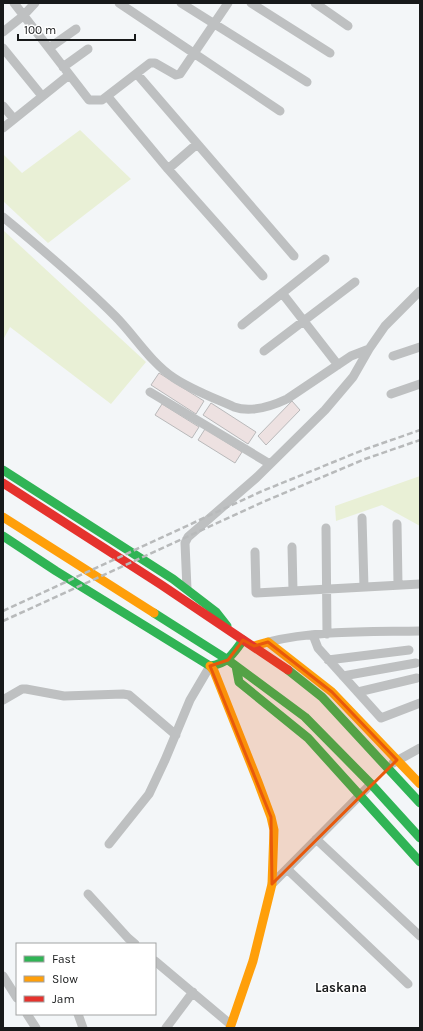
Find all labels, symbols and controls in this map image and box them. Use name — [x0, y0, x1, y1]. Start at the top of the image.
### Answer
scale bar — [18, 16, 135, 42]
text: 100 m — [24, 23, 56, 37]
legend — [16, 943, 156, 1015]
text: Fast — [52, 952, 76, 966]
text: Slow — [52, 972, 78, 986]
district label: Laskana — [315, 980, 367, 995]
text: Jam — [52, 992, 75, 1006]

